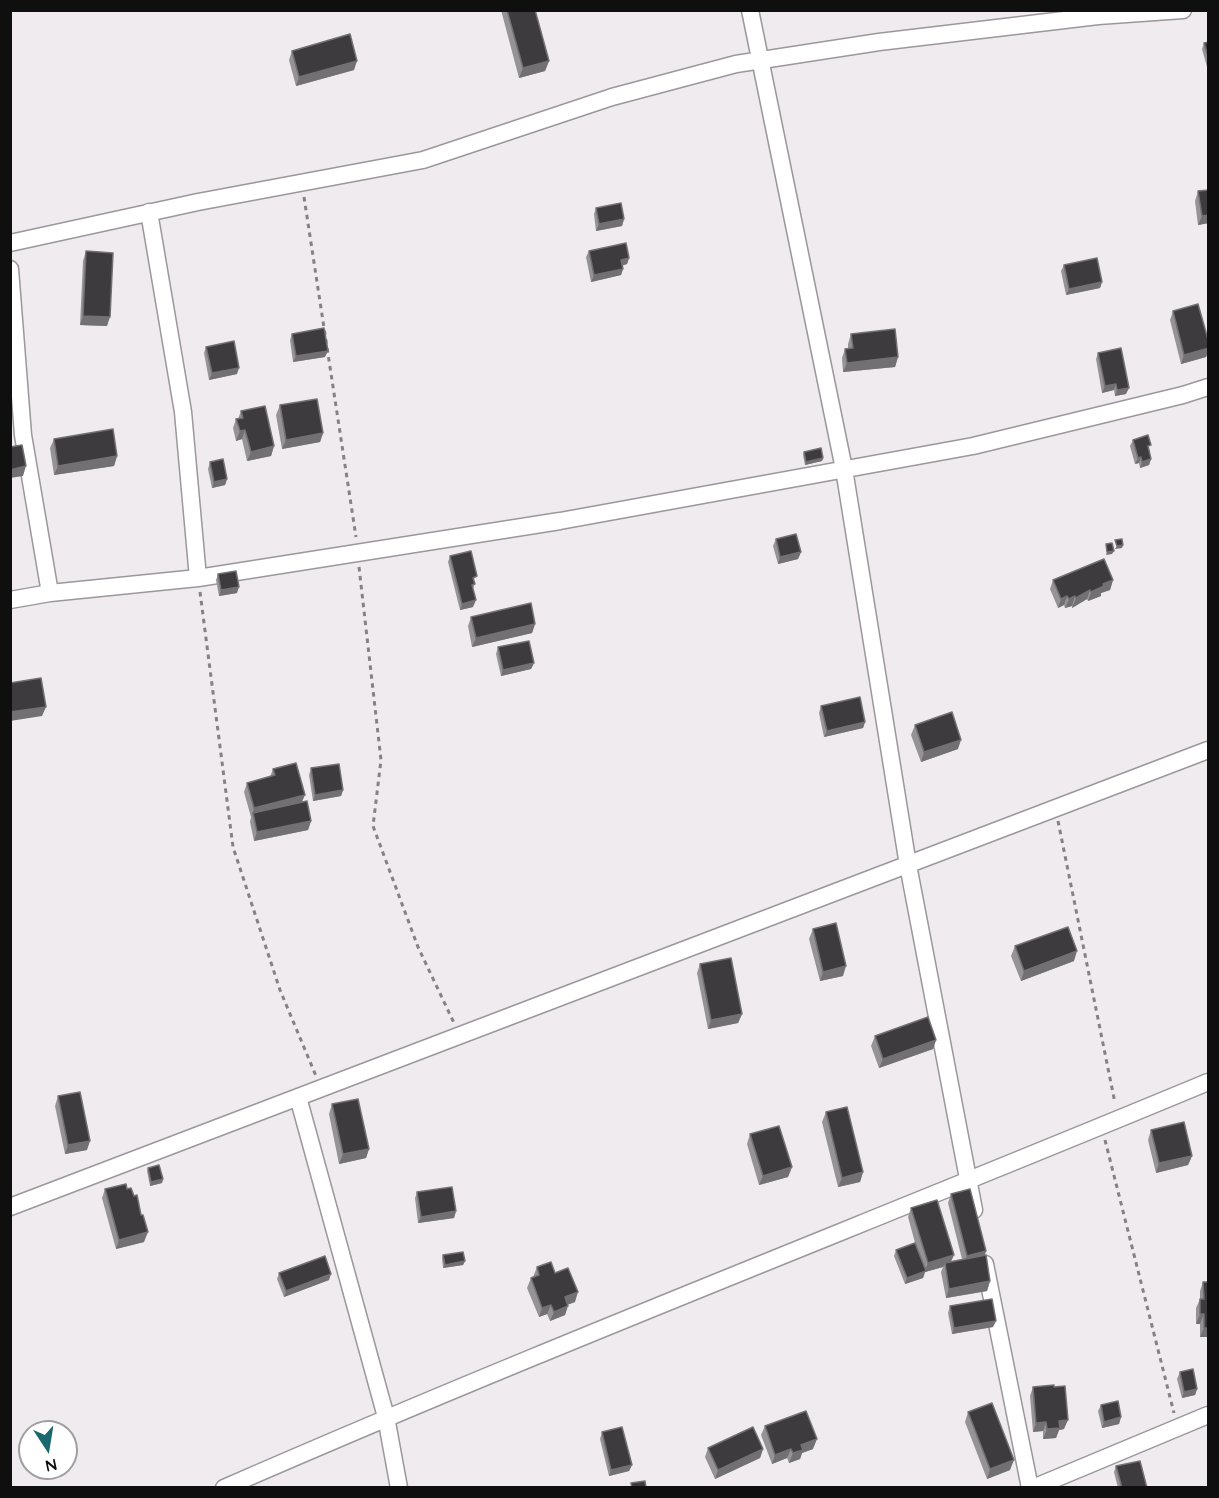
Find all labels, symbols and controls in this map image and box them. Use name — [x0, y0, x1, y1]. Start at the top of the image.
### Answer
north arrow — [18, 1420, 78, 1480]
text: N — [44, 1455, 59, 1477]

